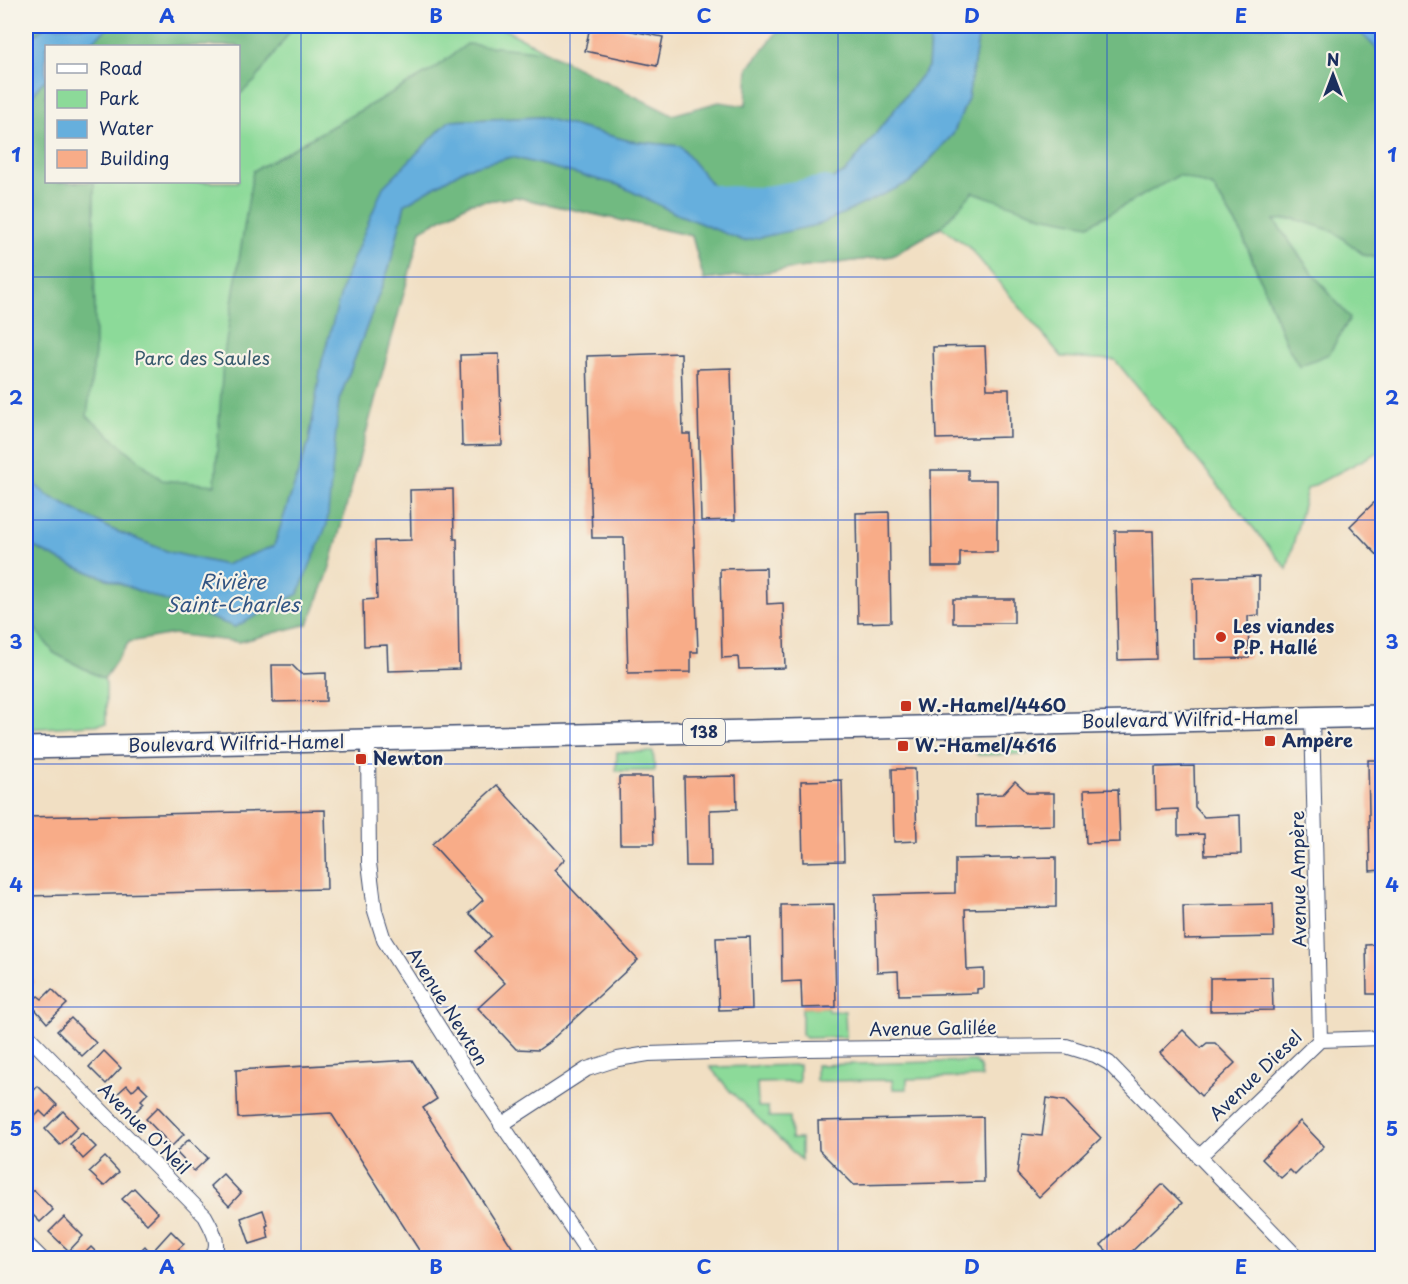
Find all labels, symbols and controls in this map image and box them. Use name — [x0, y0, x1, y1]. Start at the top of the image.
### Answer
text: A — [159, 0, 175, 30]
text: B — [429, 0, 443, 30]
text: C — [696, 0, 712, 30]
text: D — [964, 0, 980, 30]
text: E — [1235, 0, 1247, 30]
legend — [45, 45, 240, 183]
north arrow — [1303, 45, 1363, 105]
text: N — [1327, 47, 1339, 71]
text: Road — [99, 54, 143, 81]
text: Park — [99, 84, 139, 111]
text: Water — [99, 114, 154, 141]
text: 1 — [11, 139, 21, 169]
text: 1 — [1387, 139, 1397, 169]
text: Building — [99, 144, 169, 171]
park label: Parc des Saules — [134, 344, 270, 371]
text: 2 — [9, 382, 23, 412]
text: 2 — [1385, 382, 1399, 412]
water label: Rivière Saint-Charles — [167, 566, 301, 619]
place label: Les viandes P.P. Hallé — [1233, 612, 1335, 660]
text: 3 — [9, 626, 23, 656]
text: 3 — [1385, 626, 1399, 656]
marker: Les viandes P.P. Hallé — [1214, 630, 1228, 644]
place label: W.-Hamel/4460 — [918, 691, 1066, 718]
marker: W.-Hamel/4460 — [899, 699, 913, 713]
street label: Boulevard Wilfrid-Hamel — [1082, 703, 1298, 734]
road number: 138 — [683, 719, 725, 745]
place label: Ampère — [1282, 726, 1353, 753]
street label: Boulevard Wilfrid-Hamel — [128, 727, 344, 758]
place label: W.-Hamel/4616 — [915, 731, 1057, 758]
marker: Ampère — [1263, 734, 1277, 748]
marker: W.-Hamel/4616 — [896, 739, 910, 753]
place label: Newton — [373, 744, 443, 771]
marker: Newton — [354, 752, 368, 766]
street label: Avenue Ampère — [1283, 810, 1312, 948]
text: 4 — [9, 869, 23, 899]
text: 4 — [1385, 869, 1399, 899]
street label: Avenue Newton — [401, 942, 496, 1071]
street label: Avenue Galilée — [869, 1013, 997, 1042]
street label: Avenue Diesel — [1203, 1024, 1307, 1126]
street label: Avenue O'Neil — [93, 1076, 197, 1180]
text: 5 — [10, 1113, 22, 1143]
text: 5 — [1386, 1113, 1398, 1143]
text: A — [159, 1251, 175, 1281]
text: B — [429, 1251, 443, 1281]
text: C — [696, 1251, 712, 1281]
text: D — [964, 1251, 980, 1281]
text: E — [1235, 1251, 1247, 1281]

